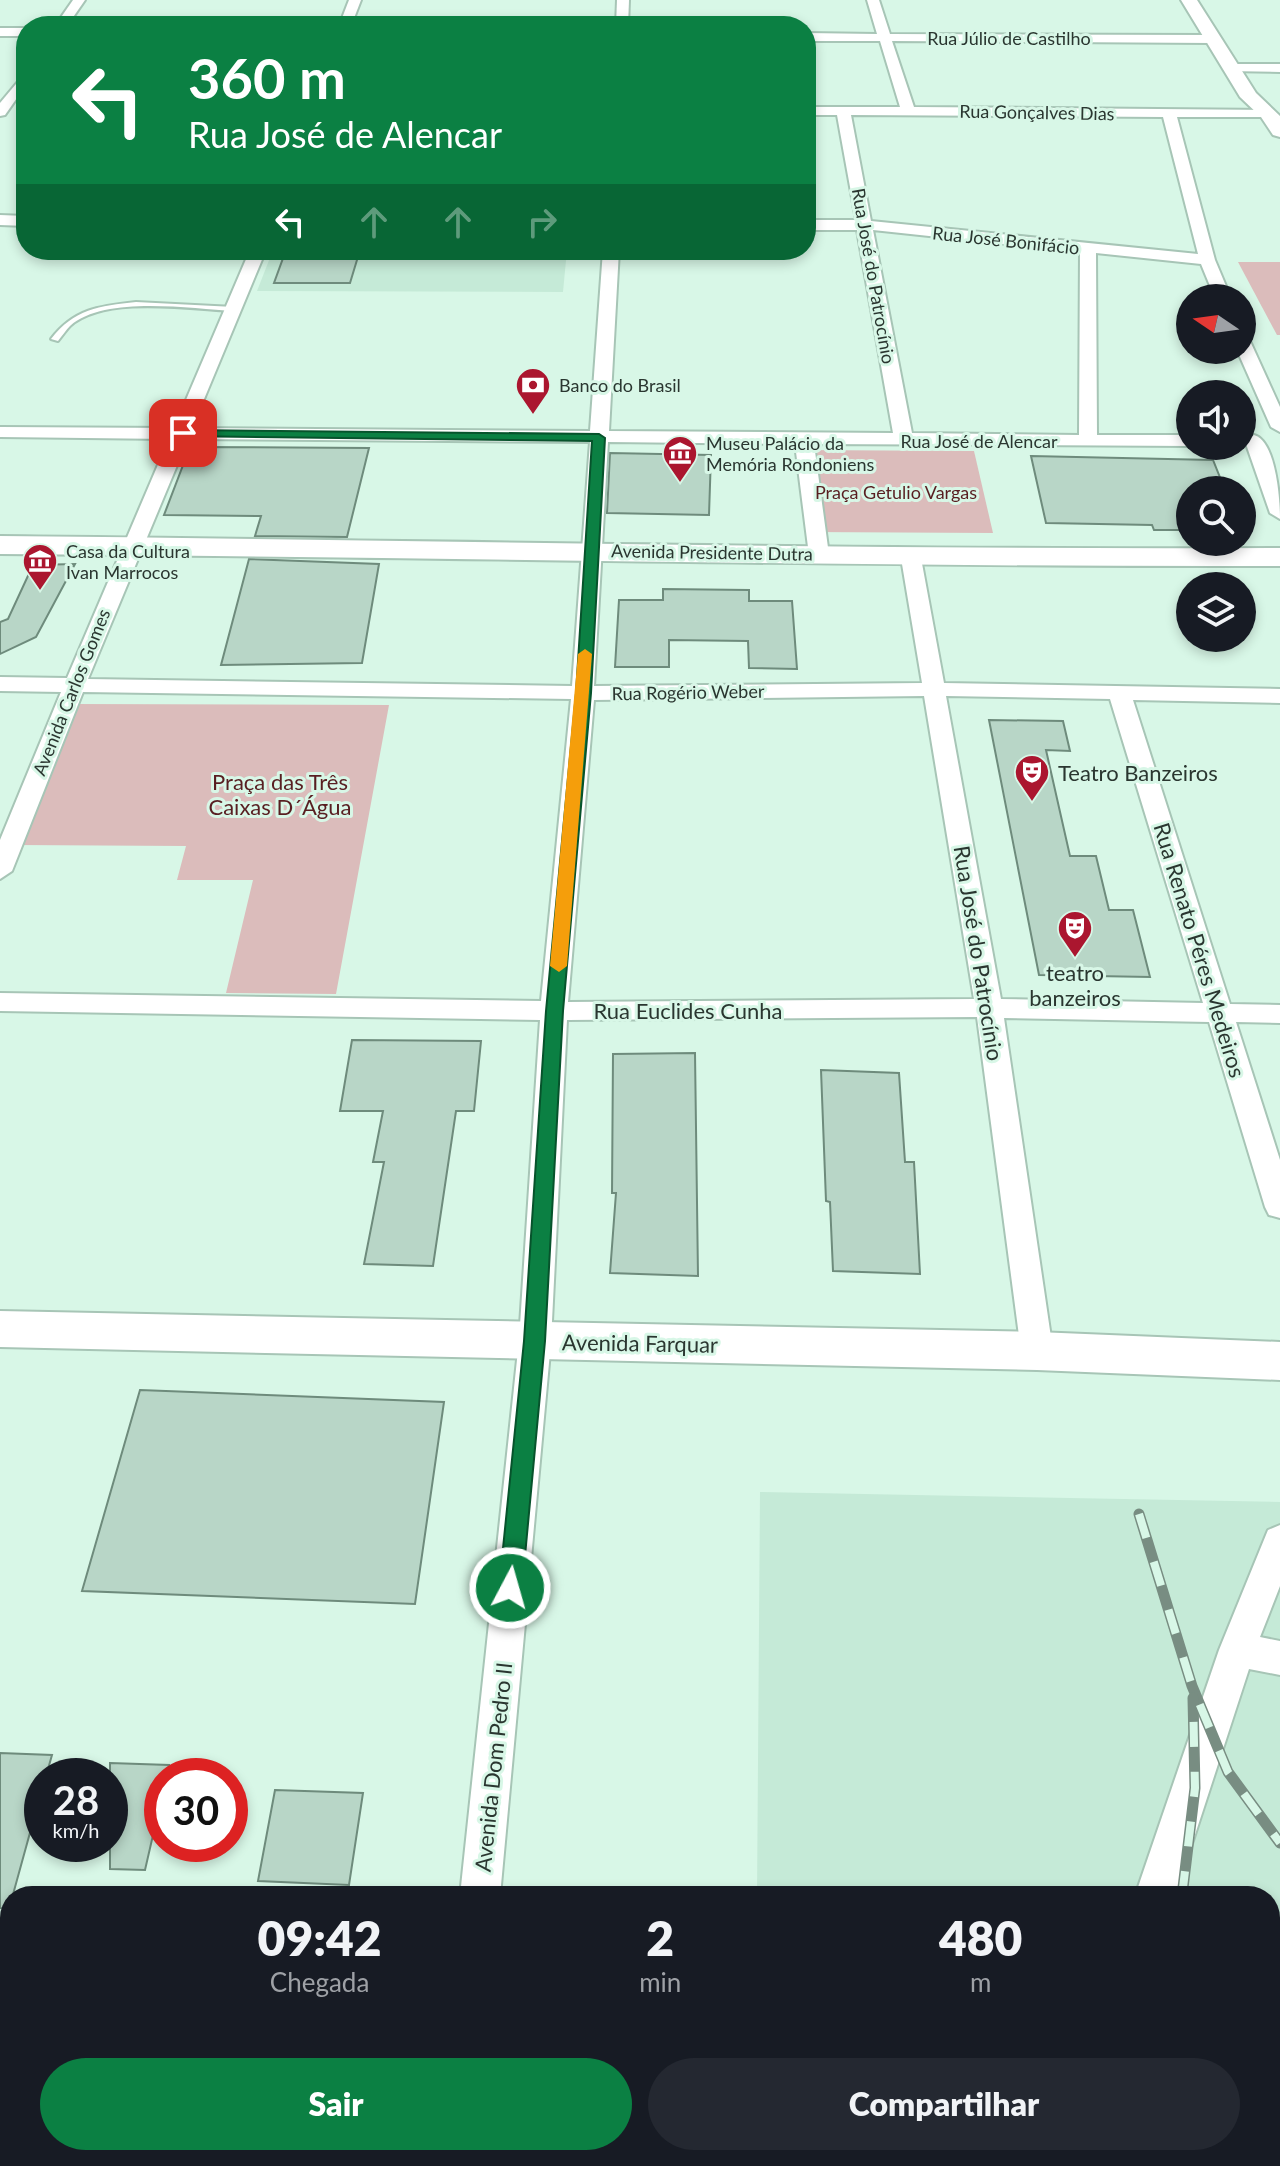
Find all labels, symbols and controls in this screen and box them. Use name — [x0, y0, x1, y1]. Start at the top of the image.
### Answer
street label: Rua Júlio de Castilho — [927, 27, 1091, 49]
text: 360 m — [188, 44, 346, 111]
icon: left — [56, 48, 160, 152]
street label: Rua Gonçalves Dias — [959, 100, 1115, 124]
text: Rua José de Alencar — [188, 112, 502, 156]
street label: Rua José do Patrocínio — [848, 186, 900, 366]
icon: left — [268, 200, 312, 244]
icon: ahead — [352, 200, 396, 244]
icon: ahead — [436, 200, 480, 244]
icon: right — [520, 200, 564, 244]
street label: Rua José Bonifácio — [931, 221, 1081, 259]
north arrow — [1176, 284, 1256, 364]
map controls — [1176, 284, 1256, 652]
bank icon: Banco do Brasil — [514, 366, 552, 416]
place label: Banco do Brasil — [559, 374, 681, 396]
button: sound — [1176, 380, 1256, 460]
pin — [149, 399, 217, 467]
icon: arrive — [161, 411, 205, 455]
street label: Rua José de Alencar — [901, 430, 1058, 452]
place label: Museu Palácio da Memória Rondoniens — [706, 432, 875, 475]
museum icon: Museu Palácio da Memória Rondoniens — [661, 434, 699, 484]
button: search — [1176, 476, 1256, 556]
park label: Praça Getulio Vargas — [815, 481, 977, 503]
street label: Avenida Presidente Dutra — [611, 539, 813, 565]
place label: Casa da Cultura Ivan Marrocos — [66, 540, 190, 583]
museum icon: Casa da Cultura Ivan Marrocos — [21, 542, 59, 592]
button: layers — [1176, 572, 1256, 652]
street label: Avenida Carlos Gomes — [28, 605, 115, 779]
street label: Rua Rogério Weber — [611, 680, 765, 704]
theatre icon: Teatro Banzeiros — [1013, 753, 1051, 803]
place label: Teatro Banzeiros — [1058, 759, 1218, 786]
park label: Praça das Três Caixas D´Água — [208, 768, 352, 820]
street label: Rua Renato Péres Medeiros — [1148, 819, 1252, 1081]
street label: Rua José do Patrocínio — [949, 843, 1009, 1063]
theatre icon: teatro banzeiros — [1056, 909, 1094, 959]
place label: teatro banzeiros — [1029, 959, 1121, 1011]
street label: Rua Euclides Cunha — [593, 997, 783, 1024]
street label: Avenida Farquar — [562, 1328, 718, 1358]
position arrow — [468, 1546, 552, 1630]
street label: Avenida Dom Pedro II — [469, 1661, 517, 1873]
speed limit sign: 30 — [144, 1758, 248, 1862]
text: 28 — [53, 1776, 99, 1824]
text: km/h — [53, 1818, 99, 1842]
text: 09:42 — [258, 1909, 382, 1966]
text: 2 — [646, 1909, 674, 1966]
text: 480 — [939, 1909, 1022, 1966]
text: Chegada — [270, 1966, 369, 1998]
text: min — [639, 1966, 681, 1998]
text: m — [970, 1966, 991, 1998]
button: Sair — [40, 2058, 632, 2150]
button: Compartilhar — [648, 2058, 1240, 2150]

